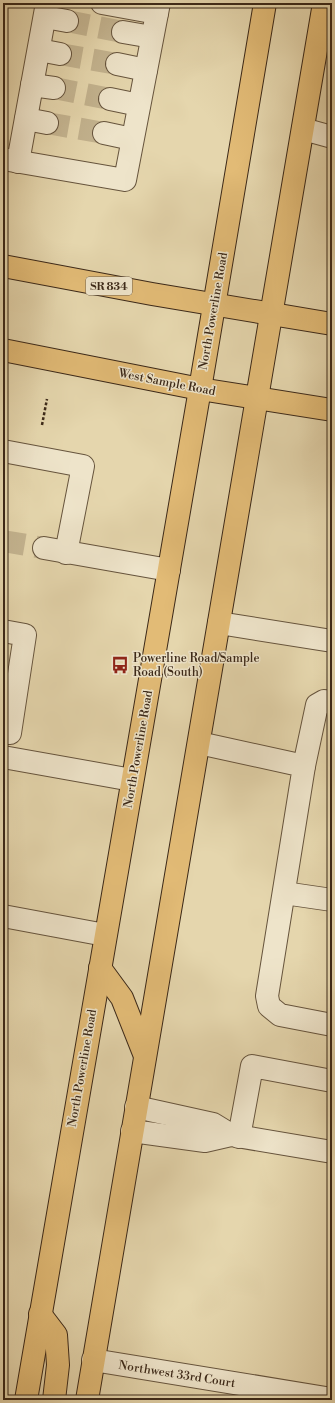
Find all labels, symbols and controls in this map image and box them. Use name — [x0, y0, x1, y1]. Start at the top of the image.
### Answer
street label: North Powerline Road — [196, 251, 231, 371]
road number: SR 834 — [86, 277, 132, 295]
street label: West Sample Road — [116, 366, 217, 399]
place label: Powerline Road/Sample Road (South) — [133, 651, 259, 680]
bus stop icon: Powerline Road/Sample Road (South) — [110, 655, 130, 675]
street label: North Powerline Road — [121, 689, 156, 809]
street label: North Powerline Road — [65, 1008, 100, 1128]
street label: Northwest 33rd Court — [117, 1358, 237, 1391]

